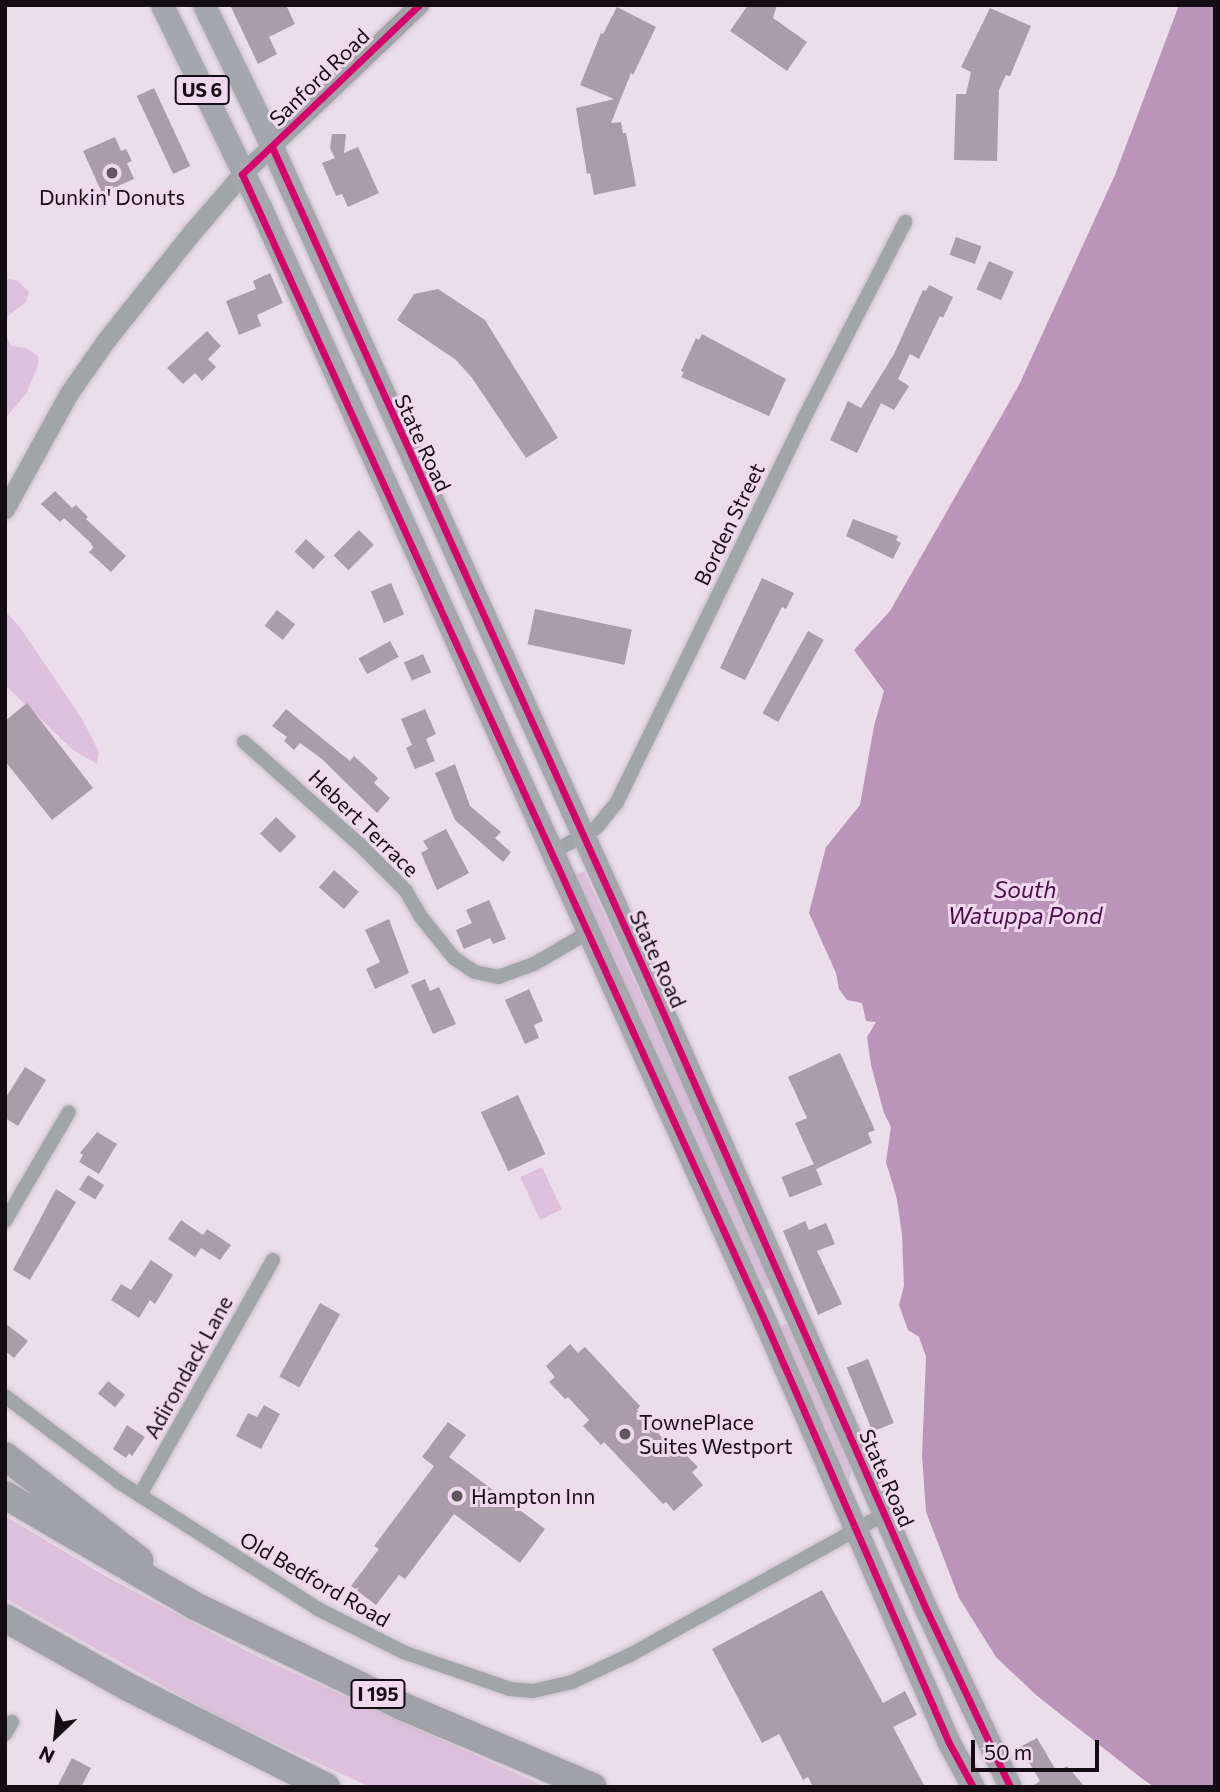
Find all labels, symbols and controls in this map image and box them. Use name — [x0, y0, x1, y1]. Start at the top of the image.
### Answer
street label: Sanford Road — [264, 23, 374, 131]
road number: US 6 — [174, 74, 230, 106]
marker: Dunkin' Donuts — [104, 165, 120, 181]
place label: Dunkin' Donuts — [39, 184, 185, 210]
street label: State Road — [390, 390, 456, 496]
street label: Borden Street — [689, 459, 769, 589]
street label: Hebert Terrace — [304, 764, 424, 882]
water label: South Watuppa Pond — [948, 875, 1102, 929]
street label: State Road — [625, 906, 691, 1012]
street label: Adirondack Lane — [138, 1291, 238, 1443]
place label: TownePlace Suites Westport — [639, 1409, 793, 1459]
street label: State Road — [854, 1425, 920, 1531]
marker: TownePlace Suites Westport — [617, 1426, 633, 1442]
place label: Hampton Inn — [471, 1483, 595, 1509]
marker: Hampton Inn — [449, 1488, 465, 1504]
street label: Old Bedford Road — [236, 1526, 394, 1632]
road number: I 195 — [350, 1678, 406, 1710]
north arrow — [21, 1701, 91, 1771]
scale bar — [975, 1726, 1103, 1770]
text: 50 m — [984, 1739, 1032, 1764]
text: N — [35, 1742, 58, 1769]

